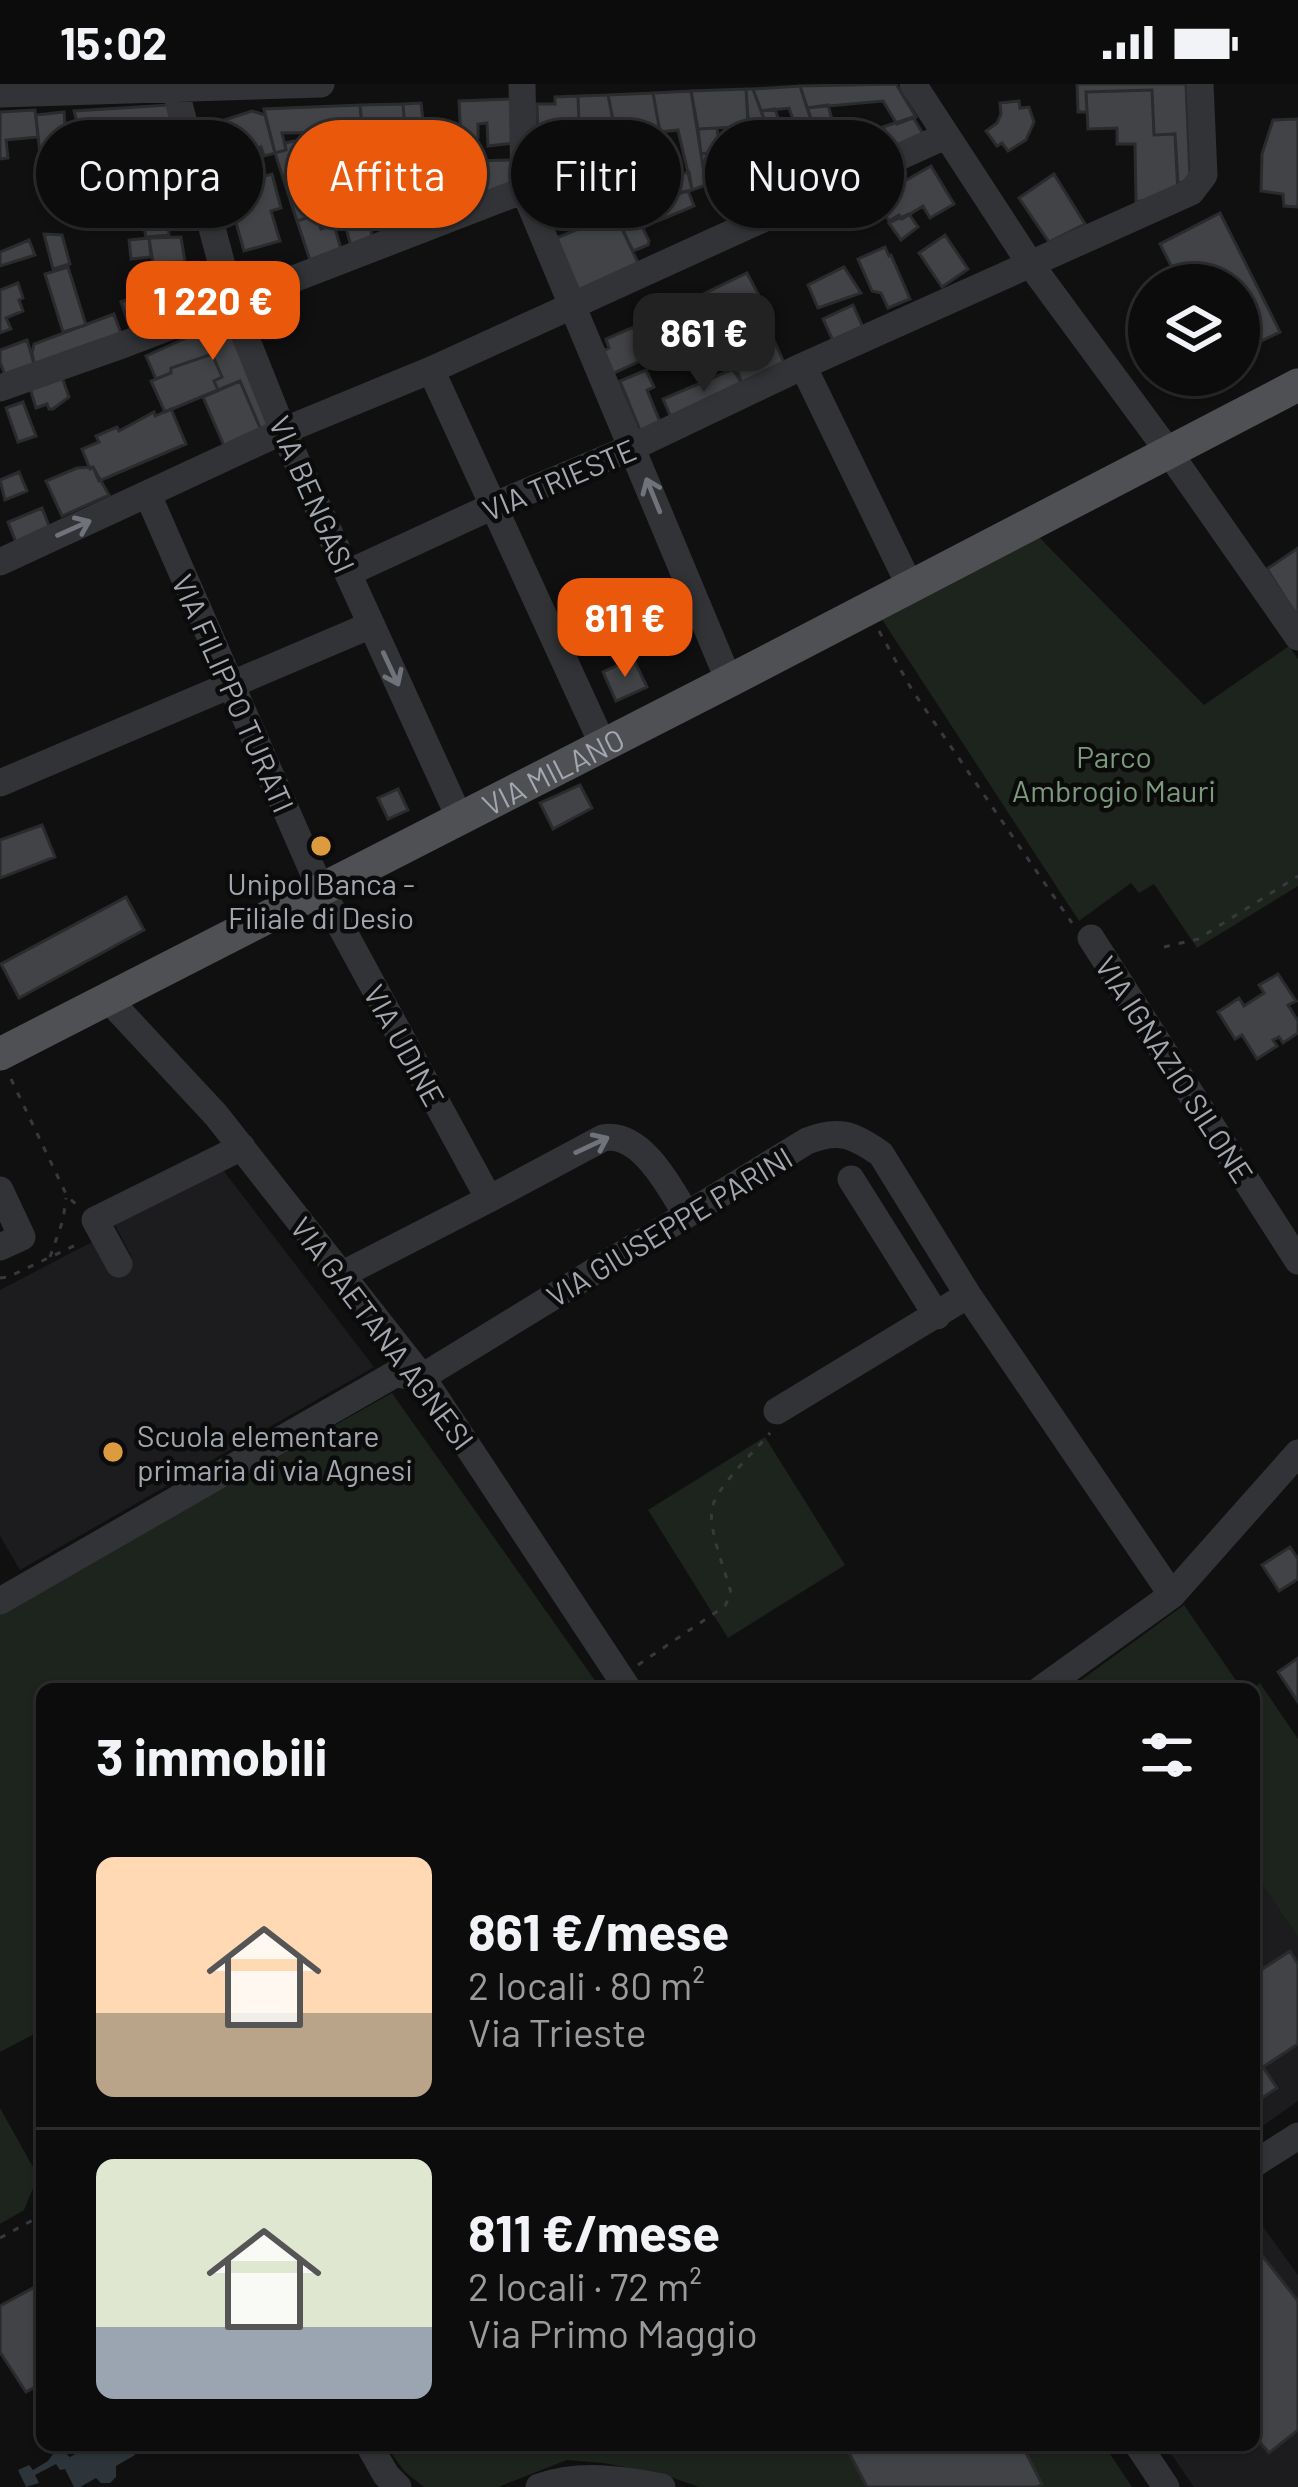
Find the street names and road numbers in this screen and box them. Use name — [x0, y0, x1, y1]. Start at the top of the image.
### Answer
street label: VIA BENGASI — [262, 410, 364, 578]
street label: VIA TRIESTE — [477, 431, 641, 527]
street label: VIA FILIPPO TURATI — [165, 569, 303, 817]
street label: VIA MILANO — [476, 720, 630, 822]
street label: VIA IGNAZIO SILONE — [1088, 949, 1262, 1189]
street label: VIA UDINE — [357, 978, 453, 1112]
street label: VIA GIUSEPPE PARINI — [540, 1138, 798, 1314]
street label: VIA GAETANA AGNESI — [284, 1210, 482, 1456]

